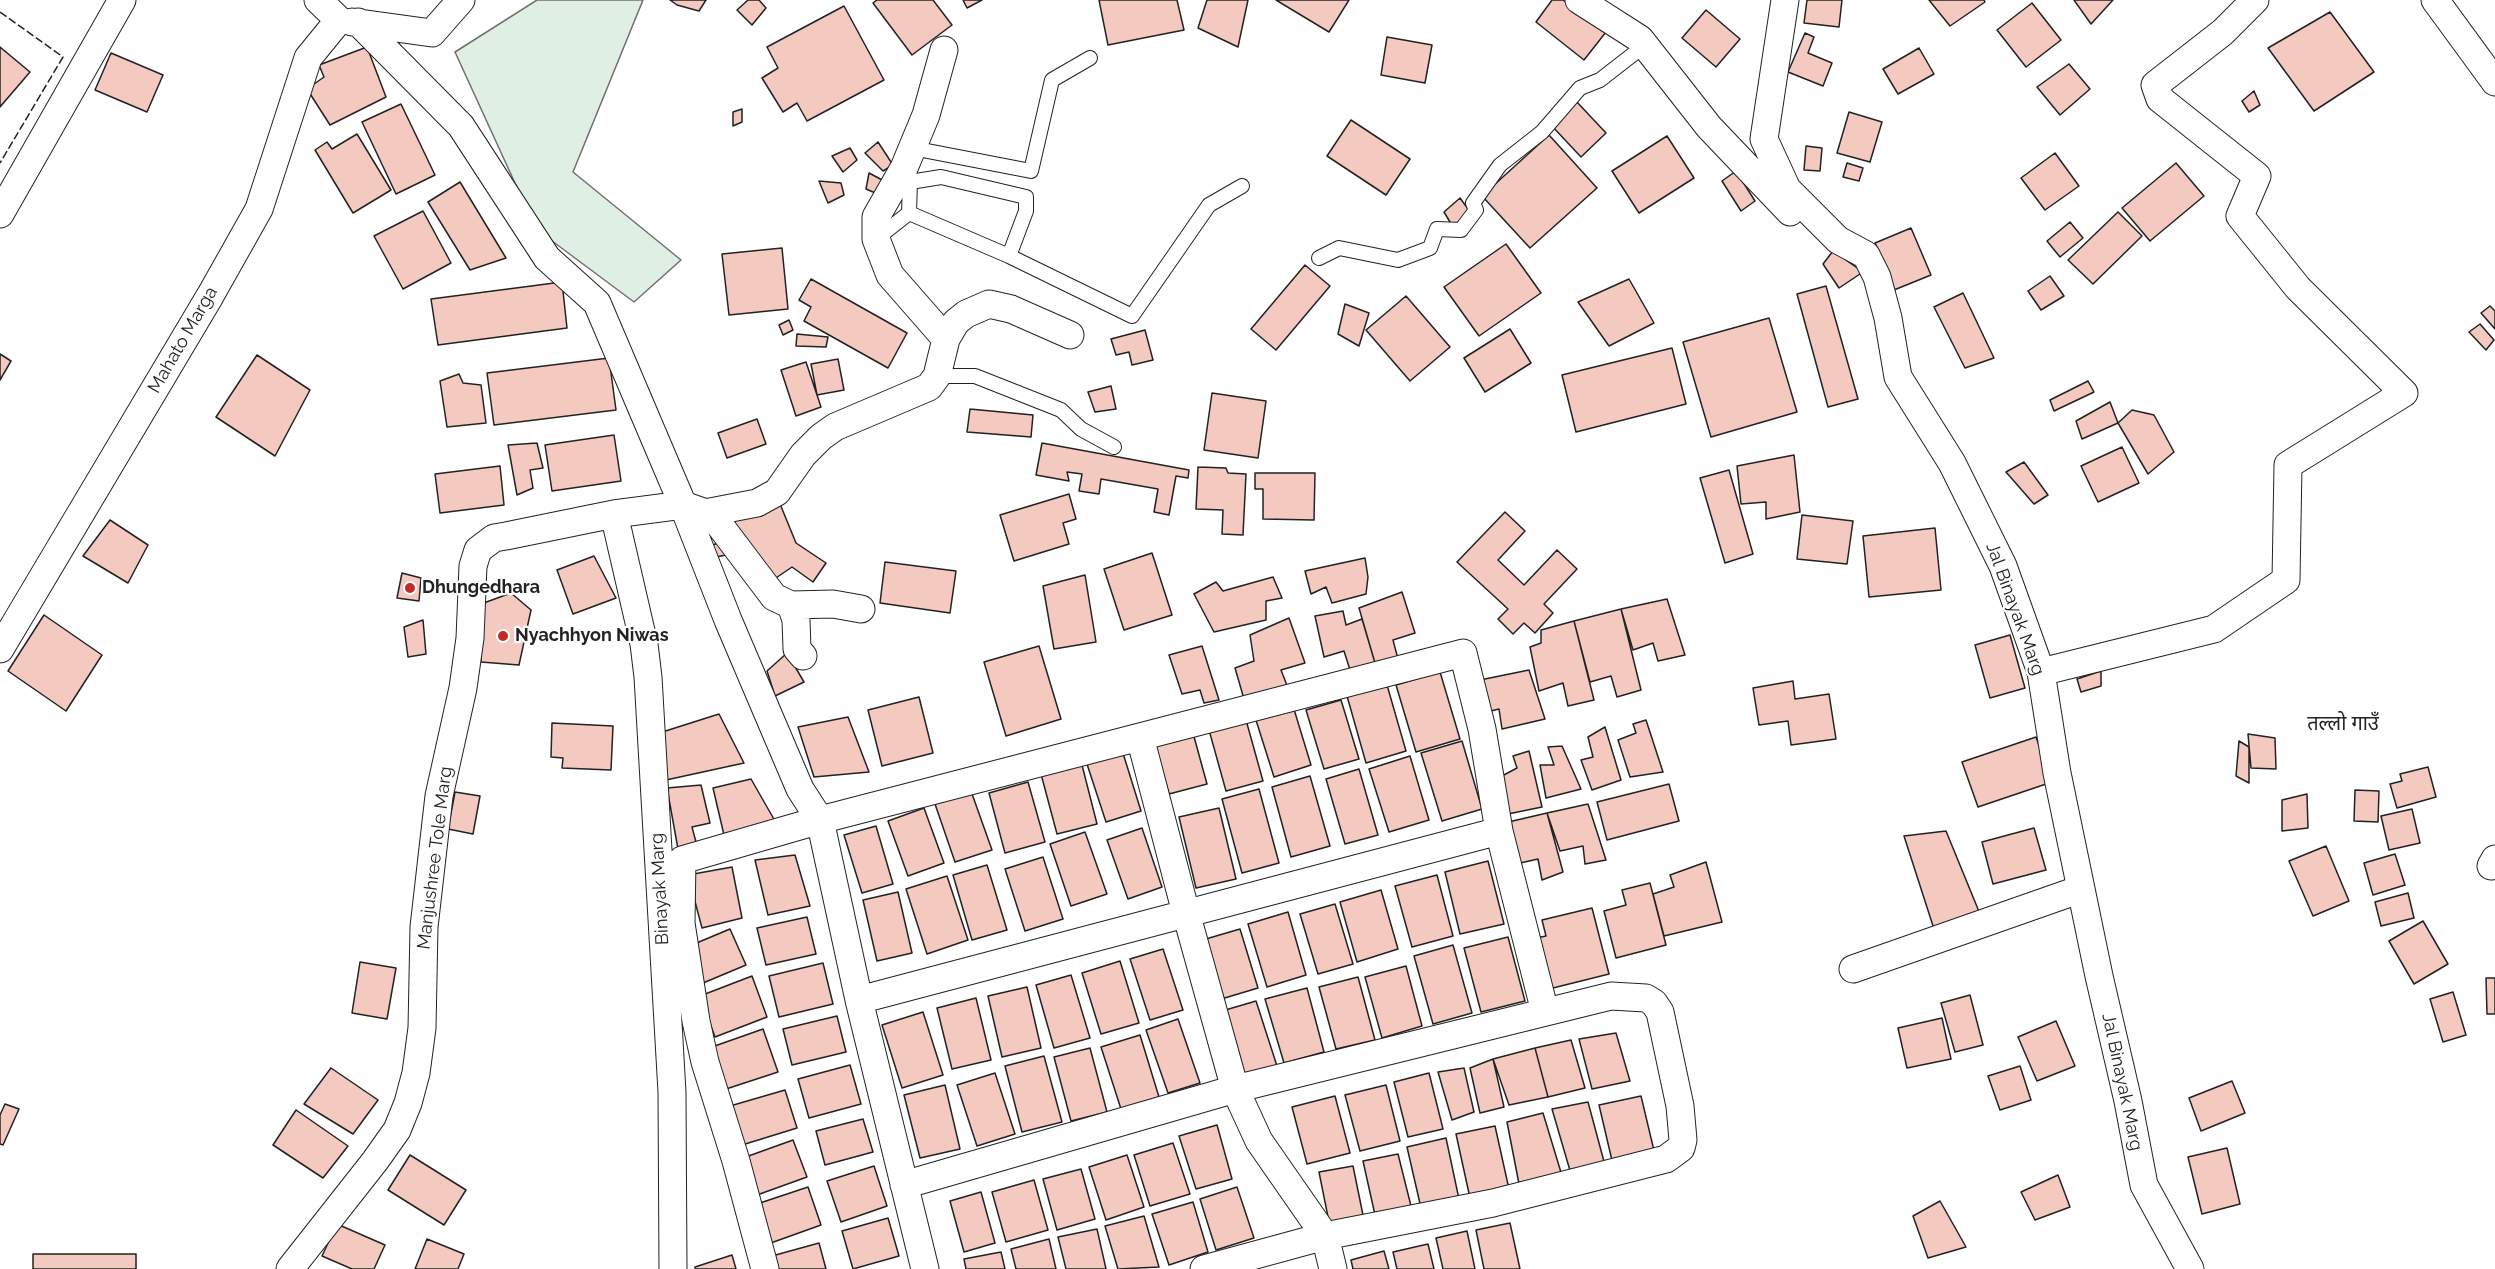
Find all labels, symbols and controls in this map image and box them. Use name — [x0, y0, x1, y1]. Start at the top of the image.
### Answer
street label: Mahato Marga — [144, 283, 222, 397]
street label: Jal Binayak Marg — [1981, 540, 2049, 678]
place label: Dhungedhara — [422, 577, 540, 599]
marker: Dhungedhara — [403, 581, 417, 595]
place label: Nyachhyon Niwas — [515, 625, 669, 647]
marker: Nyachhyon Niwas — [496, 629, 510, 643]
district label: तल्लो गाउँ — [2307, 712, 2379, 736]
street label: Manjushree Tole Marg — [413, 765, 457, 951]
street label: Binayak Marg — [646, 832, 674, 946]
street label: Jal Binayak Marg — [2097, 1011, 2147, 1153]

